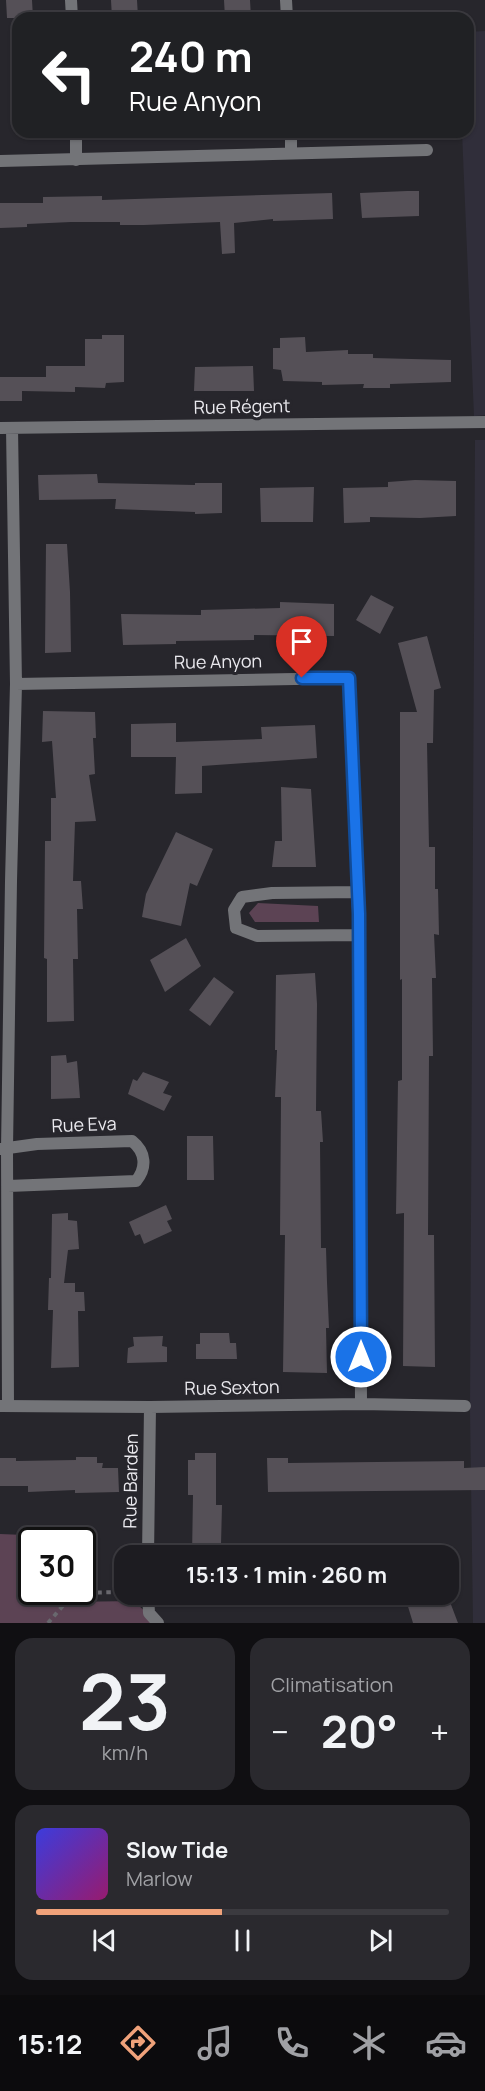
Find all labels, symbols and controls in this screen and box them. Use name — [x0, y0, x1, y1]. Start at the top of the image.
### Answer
text: 240 m — [129, 27, 253, 85]
icon: left — [30, 36, 108, 114]
text: Rue Anyon — [129, 82, 262, 119]
street label: Rue Régent — [193, 393, 291, 419]
pin — [276, 616, 327, 678]
icon: arrive — [285, 625, 318, 658]
street label: Rue Anyon — [174, 648, 262, 674]
street label: Rue Eva — [51, 1111, 117, 1137]
position arrow — [329, 1325, 393, 1389]
street label: Rue Sexton — [184, 1374, 280, 1400]
street label: Rue Barden — [117, 1433, 143, 1529]
speed limit sign: 30 — [18, 1527, 96, 1605]
text: 15:13 · 1 min · 260 m — [186, 1560, 387, 1590]
text: 23 — [79, 1647, 171, 1753]
text: Climatisation — [271, 1671, 393, 1698]
text: 20° — [321, 1700, 398, 1762]
text: − — [271, 1709, 289, 1754]
text: + — [430, 1709, 449, 1754]
text: km/h — [102, 1739, 148, 1766]
text: Slow Tide — [126, 1835, 228, 1865]
text: Marlow — [126, 1865, 193, 1892]
icon: previous — [88, 1924, 121, 1957]
icon: pause — [226, 1924, 259, 1957]
icon: next — [364, 1924, 397, 1957]
icon: directions — [117, 2022, 159, 2064]
icon: music — [194, 2022, 236, 2064]
icon: phone — [271, 2022, 313, 2064]
icon: climate — [348, 2022, 390, 2064]
icon: car — [425, 2022, 467, 2064]
text: 15:12 — [18, 2025, 82, 2062]

